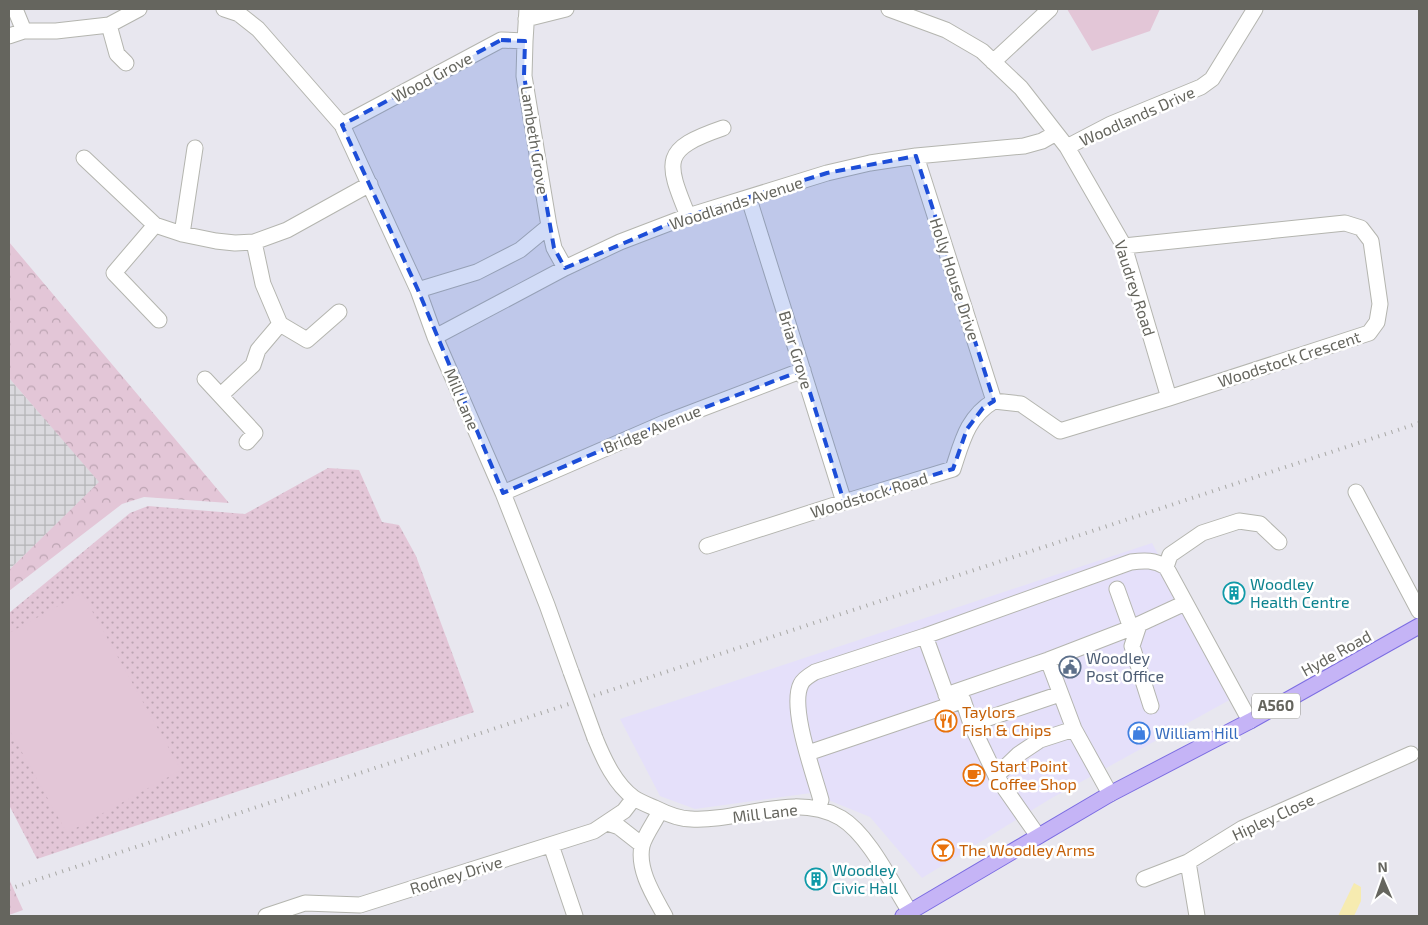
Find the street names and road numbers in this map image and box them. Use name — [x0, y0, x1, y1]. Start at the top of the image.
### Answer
street label: Wood Grove — [388, 48, 475, 106]
street label: Woodlands Drive — [1076, 82, 1197, 149]
street label: Lambeth Grove — [518, 84, 553, 196]
street label: Woodlands Avenue — [667, 172, 805, 233]
street label: Holly House Drive — [927, 215, 984, 343]
street label: Vaudrey Road — [1111, 238, 1160, 338]
street label: Briar Grove — [776, 308, 817, 391]
street label: Woodstock Crescent — [1215, 327, 1362, 391]
street label: Mill Lane — [441, 365, 484, 433]
street label: Bridge Avenue — [600, 400, 703, 457]
street label: Woodstock Road — [808, 468, 930, 521]
street label: Hyde Road — [1297, 626, 1374, 680]
road number: A560 — [1252, 694, 1300, 718]
street label: Hipley Close — [1229, 789, 1317, 844]
street label: Mill Lane — [731, 799, 799, 826]
street label: Rodney Drive — [407, 851, 504, 898]

